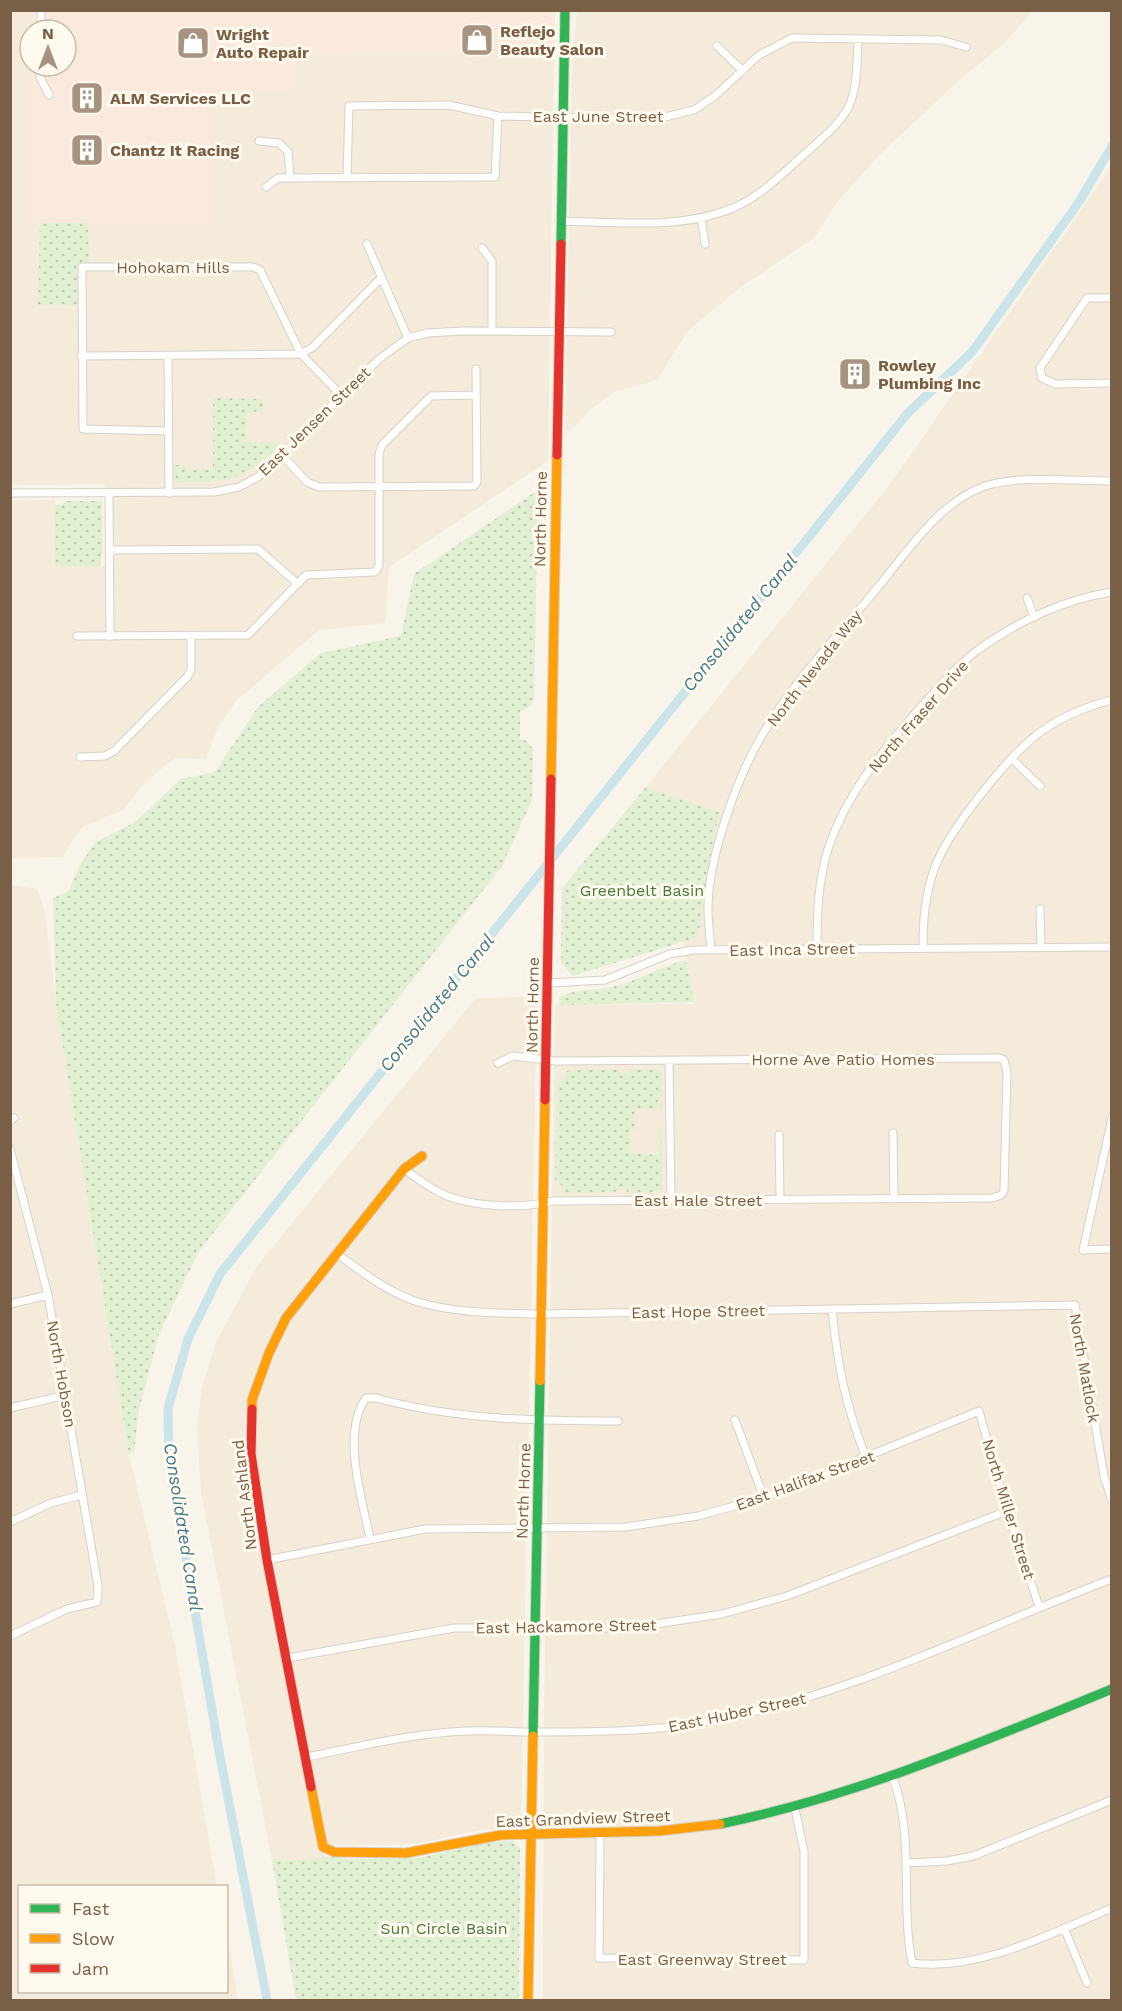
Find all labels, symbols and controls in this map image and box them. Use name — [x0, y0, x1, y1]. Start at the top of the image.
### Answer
north arrow — [18, 18, 78, 78]
shop icon: Reflejo Beauty Salon — [459, 22, 495, 58]
place label: Reflejo Beauty Salon — [500, 22, 604, 59]
text: N — [42, 24, 54, 43]
shop icon: Wright Auto Repair — [175, 25, 211, 61]
place label: Wright Auto Repair — [216, 25, 309, 62]
building icon: ALM Services LLC — [69, 80, 105, 116]
place label: ALM Services LLC — [110, 89, 251, 108]
street label: East June Street — [532, 107, 664, 126]
building icon: Chantz It Racing — [69, 132, 105, 168]
place label: Chantz It Racing — [110, 141, 239, 160]
street label: Hohokam Hills — [116, 258, 230, 277]
building icon: Rowley Plumbing Inc — [837, 356, 873, 392]
place label: Rowley Plumbing Inc — [878, 356, 981, 393]
street label: East Jensen Street — [254, 363, 375, 480]
street label: North Horne — [530, 471, 551, 567]
water label: Consolidated Canal — [678, 550, 801, 696]
street label: North Nevada Way — [763, 606, 866, 730]
street label: North Fraser Drive — [864, 656, 972, 776]
park label: Greenbelt Basin — [580, 881, 704, 900]
water label: Consolidated Canal — [375, 930, 498, 1076]
street label: East Inca Street — [729, 939, 855, 960]
street label: North Horne — [522, 957, 543, 1053]
street label: Horne Ave Patio Homes — [751, 1050, 935, 1069]
street label: East Hale Street — [634, 1191, 762, 1210]
street label: East Hope Street — [631, 1301, 765, 1322]
street label: North Matlock — [1066, 1312, 1103, 1424]
street label: North Hobson — [43, 1319, 80, 1429]
street label: North Miller Street — [978, 1437, 1039, 1582]
street label: North Ashland — [228, 1438, 261, 1551]
water label: Consolidated Canal — [160, 1441, 207, 1613]
street label: North Horne — [512, 1443, 535, 1539]
street label: East Halifax Street — [733, 1446, 877, 1514]
street label: East Hackamore Street — [475, 1615, 657, 1638]
street label: East Huber Street — [666, 1689, 808, 1736]
street label: East Grandview Street — [495, 1806, 671, 1831]
legend — [18, 1885, 228, 1993]
text: Fast — [72, 1898, 110, 1919]
park label: Sun Circle Basin — [380, 1919, 508, 1938]
text: Slow — [72, 1928, 115, 1949]
street label: East Greenway Street — [617, 1950, 787, 1969]
text: Jam — [72, 1958, 109, 1979]

